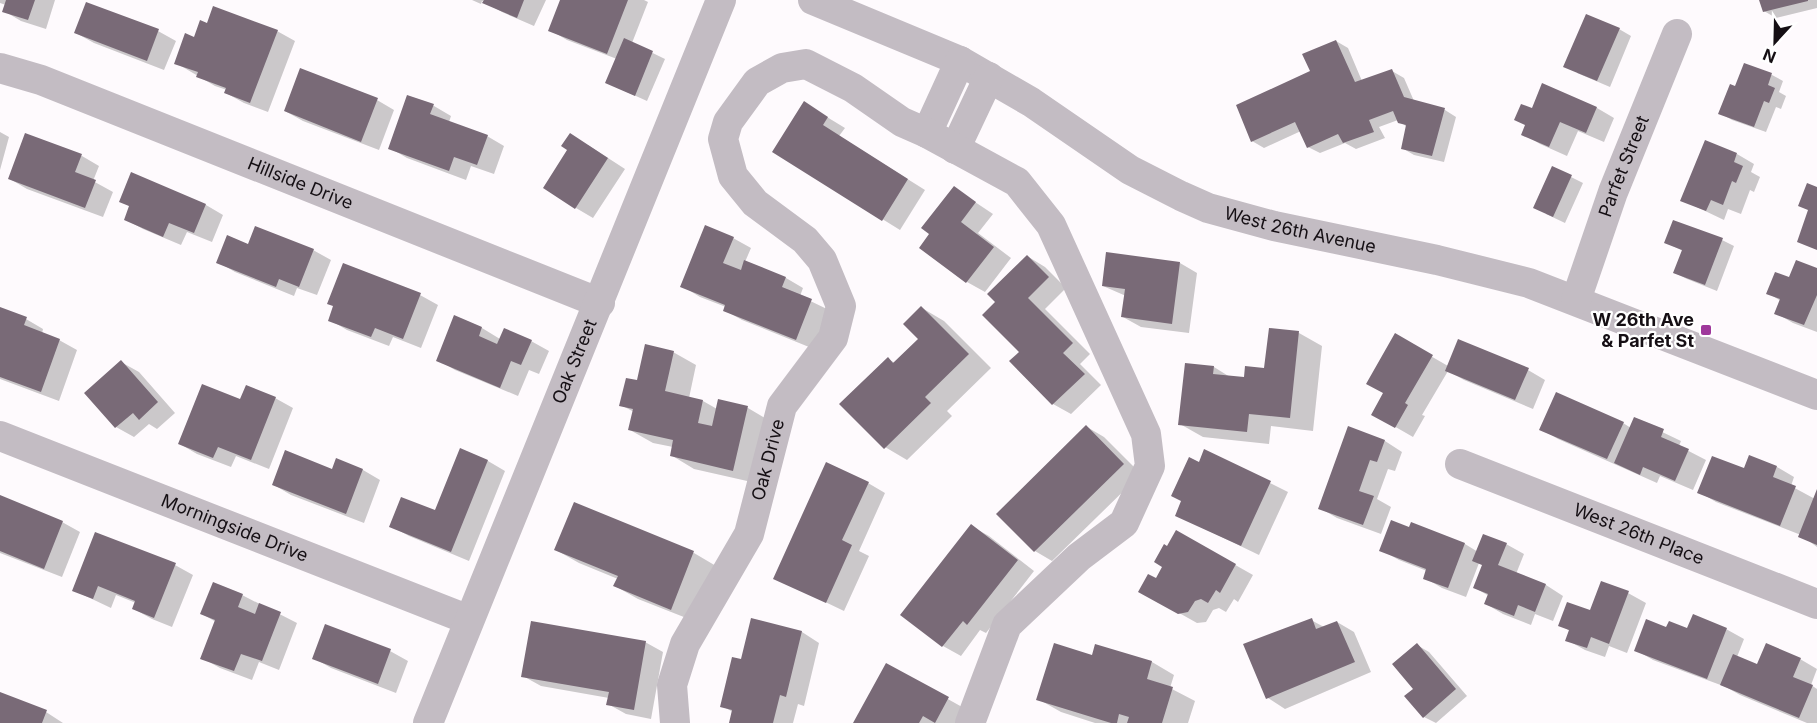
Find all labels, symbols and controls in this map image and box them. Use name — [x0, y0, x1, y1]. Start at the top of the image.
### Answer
north arrow — [1745, 12, 1805, 72]
text: N — [1760, 44, 1779, 67]
street label: Parfet Street — [1594, 112, 1653, 220]
street label: Hillside Drive — [245, 153, 356, 213]
street label: West 26th Avenue — [1222, 202, 1378, 257]
place label: W 26th Ave & Parfet St — [1593, 309, 1694, 351]
street label: Oak Street — [547, 316, 601, 407]
marker: W 26th Ave & Parfet St — [1699, 323, 1713, 337]
street label: Oak Drive — [747, 417, 788, 503]
street label: Morningside Drive — [158, 489, 311, 566]
street label: West 26th Place — [1571, 499, 1707, 569]

